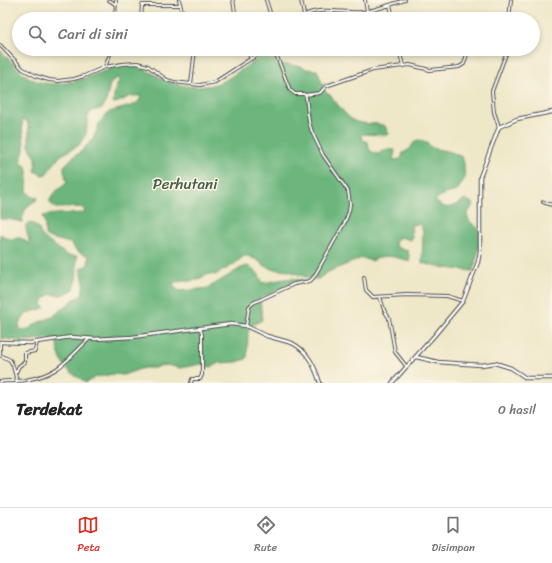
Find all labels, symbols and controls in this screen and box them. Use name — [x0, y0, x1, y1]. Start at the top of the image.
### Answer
search box — [12, 12, 540, 56]
text: Cari di sini — [58, 21, 128, 47]
icon: search — [26, 23, 48, 45]
park label: Perhutani — [153, 171, 218, 197]
text: Terdekat — [16, 394, 82, 424]
text: 0 hasil — [498, 398, 536, 421]
tab: Peta — [77, 514, 100, 557]
tab: Rute — [254, 514, 277, 557]
tab: Disimpan — [431, 514, 475, 557]

